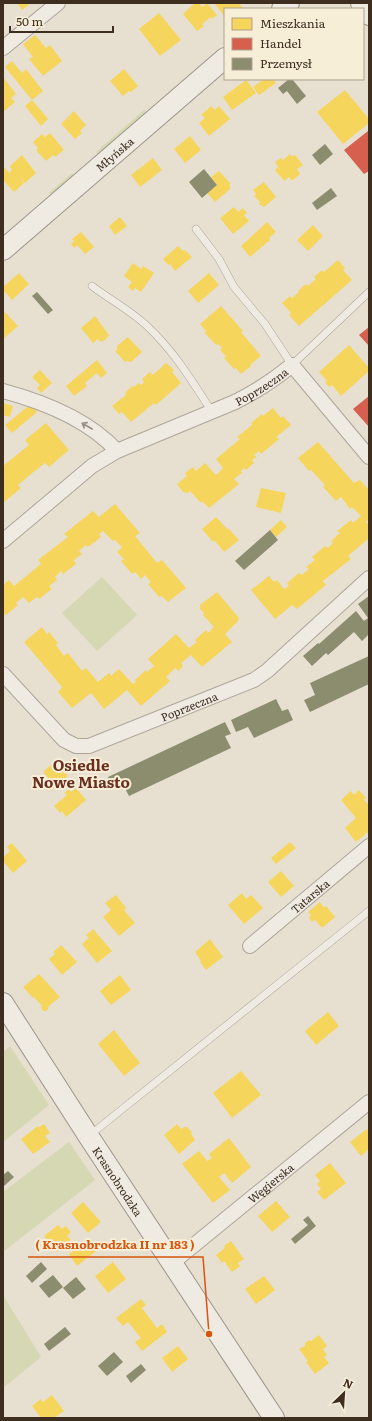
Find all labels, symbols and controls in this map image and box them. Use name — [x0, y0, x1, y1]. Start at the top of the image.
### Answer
scale bar — [10, 8, 113, 34]
legend — [224, 8, 364, 80]
text: 50 m — [16, 12, 43, 30]
text: Mieszkania — [260, 14, 326, 32]
text: Handel — [260, 34, 302, 52]
text: Przemysł — [260, 54, 312, 72]
street label: Młyńska — [92, 133, 137, 175]
street label: Poprzeczna — [232, 363, 291, 409]
one-way arrow — [81, 422, 93, 430]
street label: Poprzeczna — [158, 687, 220, 725]
district label: Osiedle Nowe Miasto — [32, 753, 130, 793]
street label: Tatarska — [287, 875, 333, 917]
street label: Krasnobrodzka — [89, 1143, 147, 1219]
street label: Węgierska — [244, 1159, 297, 1206]
callout: ( Krasnobrodzka II nr 183 ) — [28, 1233, 203, 1257]
text: ( Krasnobrodzka II nr 183 ) — [35, 1235, 195, 1253]
north arrow — [324, 1373, 364, 1413]
text: N — [341, 1374, 356, 1392]

